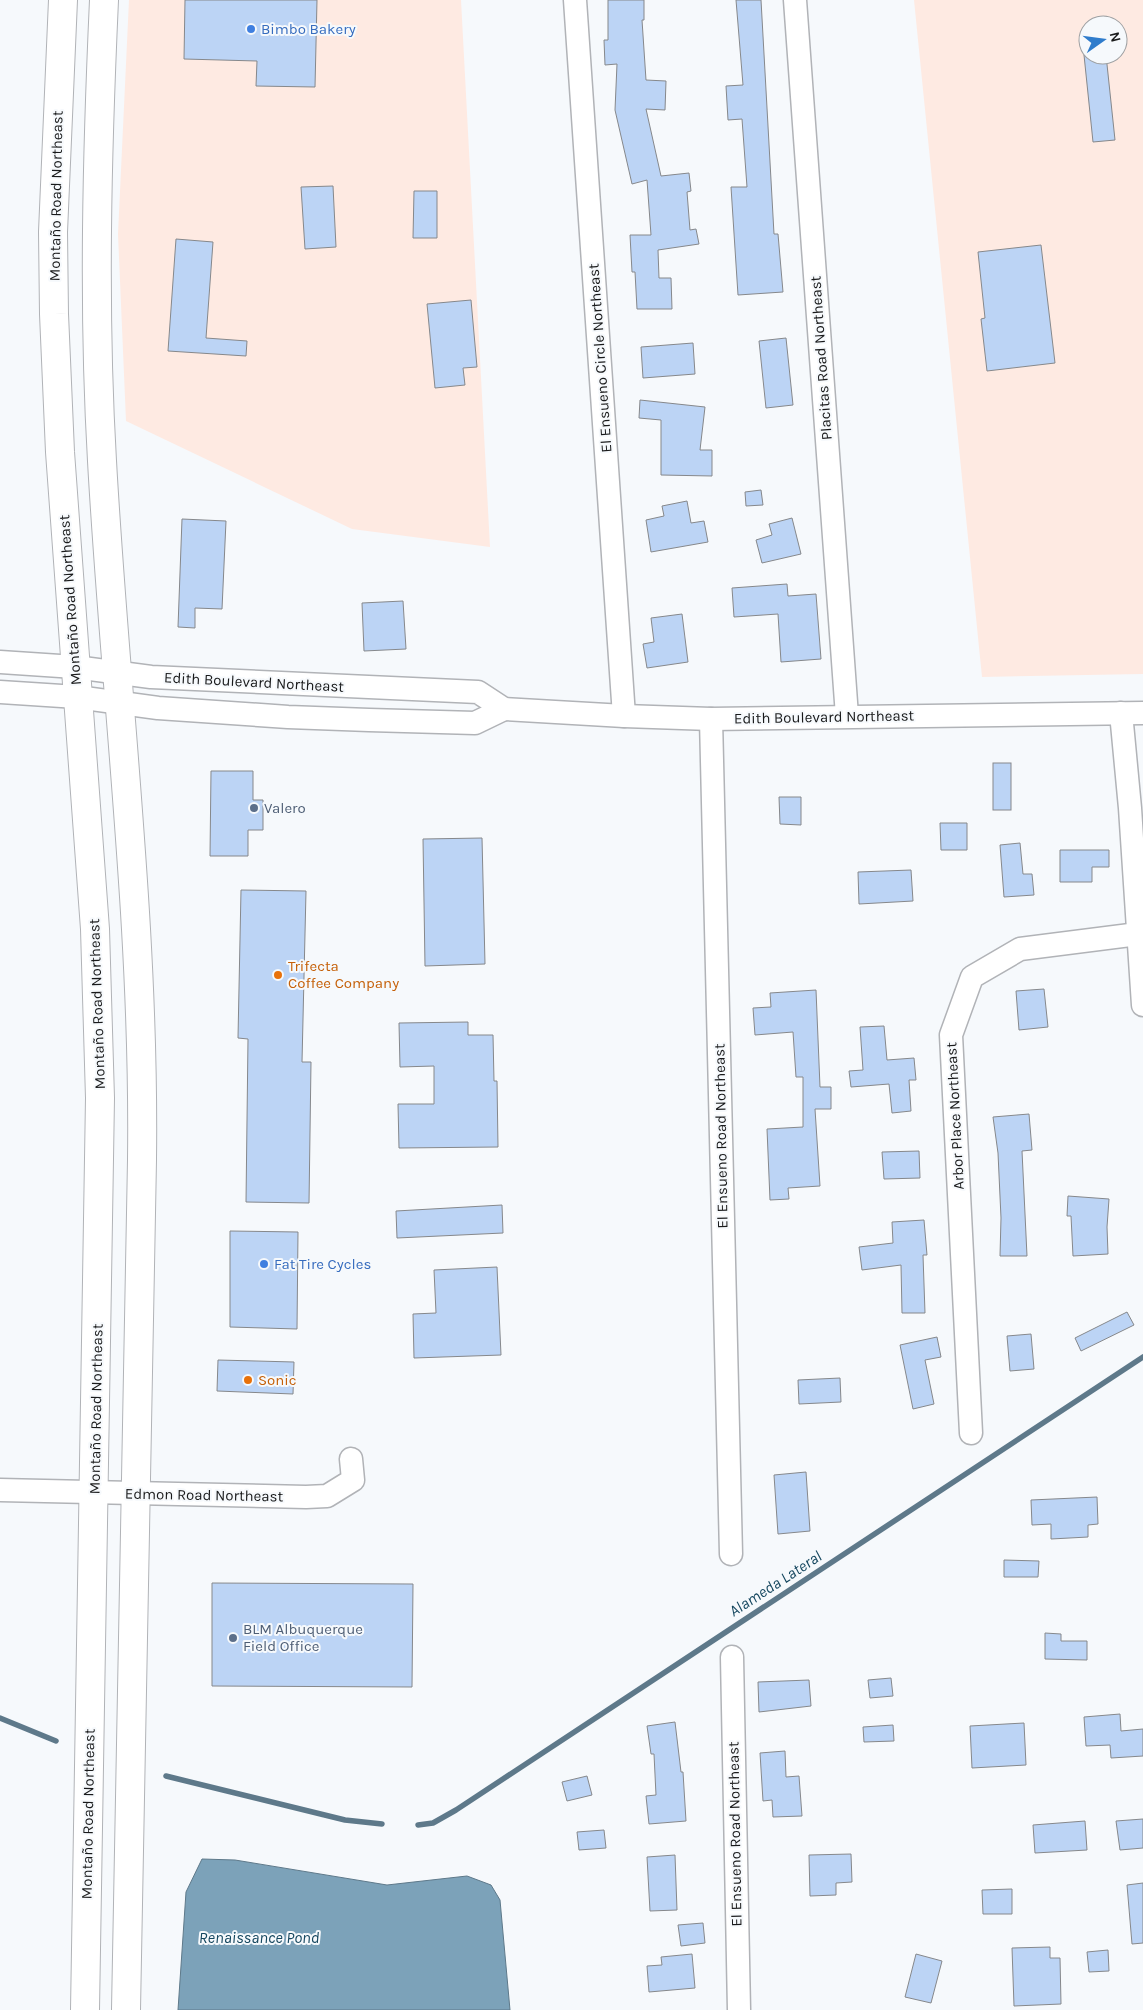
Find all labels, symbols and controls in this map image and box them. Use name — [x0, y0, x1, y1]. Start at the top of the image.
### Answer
north arrow — [1078, 15, 1128, 65]
place label: Bimbo Bakery — [261, 20, 356, 38]
marker: Bimbo Bakery — [245, 23, 257, 35]
text: N — [1106, 30, 1125, 44]
street label: Montaño Road Northeast — [46, 110, 66, 282]
street label: El Ensueno Circle Northeast — [584, 263, 616, 453]
street label: Placitas Road Northeast — [806, 275, 836, 441]
street label: Montaño Road Northeast — [55, 514, 85, 686]
street label: Edith Boulevard Northeast — [164, 668, 345, 696]
street label: Edith Boulevard Northeast — [734, 706, 915, 728]
place label: Valero — [264, 799, 306, 817]
marker: Valero — [248, 802, 260, 814]
street label: Montaño Road Northeast — [85, 918, 109, 1090]
place label: Trifecta Coffee Company — [288, 957, 399, 992]
marker: Trifecta Coffee Company — [272, 969, 284, 981]
street label: Arbor Place Northeast — [942, 1041, 968, 1190]
street label: El Ensueno Road Northeast — [710, 1043, 732, 1229]
place label: Fat Tire Cycles — [274, 1255, 371, 1273]
marker: Fat Tire Cycles — [258, 1258, 270, 1270]
street label: Montaño Road Northeast — [86, 1323, 106, 1495]
place label: Sonic — [258, 1371, 297, 1389]
marker: Sonic — [242, 1374, 254, 1386]
street label: Edmon Road Northeast — [125, 1485, 284, 1505]
water label: Alameda Lateral — [725, 1546, 825, 1620]
place label: BLM Albuquerque Field Office — [243, 1620, 363, 1655]
marker: BLM Albuquerque Field Office — [227, 1632, 239, 1644]
street label: Montaño Road Northeast — [78, 1728, 98, 1900]
street label: El Ensueno Road Northeast — [724, 1741, 746, 1927]
water label: Renaissance Pond — [199, 1928, 320, 1947]

